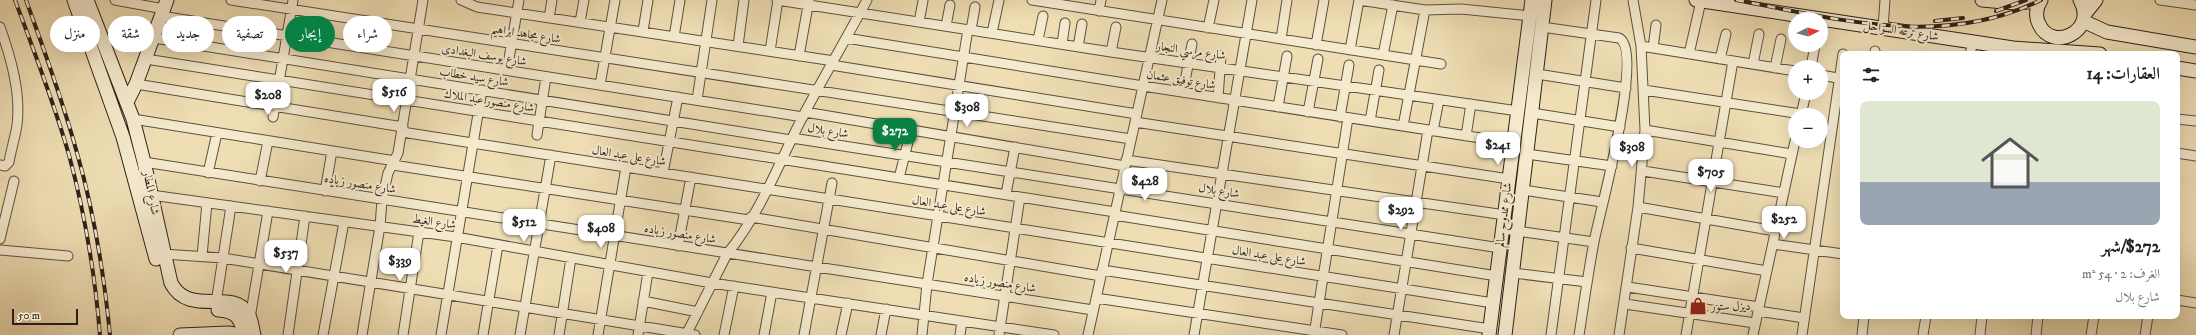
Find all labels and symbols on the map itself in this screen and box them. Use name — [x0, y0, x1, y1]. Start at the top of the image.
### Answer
north arrow — [1788, 12, 1828, 52]
street label: شارع ترعه السواحل — [1862, 18, 1940, 47]
street label: شارع مجاهد ابراهيم — [490, 21, 562, 51]
street label: شارع مرسي النجار — [1154, 39, 1227, 66]
street label: شارع يوسف البغدادى — [440, 41, 528, 72]
street label: شارع سيد خطاب — [438, 64, 510, 93]
street label: شارع توفيق عثمان — [1145, 67, 1217, 96]
pin: $516 — [370, 79, 418, 113]
pin: $208 — [244, 82, 292, 116]
street label: شارع منصور عبد الملاك — [442, 86, 535, 119]
pin: $308 — [943, 94, 991, 128]
pin: $272 — [871, 118, 919, 152]
street label: شارع بلال — [806, 120, 850, 145]
pin: $241 — [1474, 132, 1522, 166]
pin: $308 — [1608, 134, 1656, 168]
street label: شارع على عبد العال — [591, 143, 667, 172]
pin: $705 — [1687, 159, 1735, 193]
pin: $428 — [1121, 168, 1169, 202]
street label: شارع المطار — [136, 169, 163, 217]
street label: شارع منصور زياده — [323, 171, 397, 200]
street label: شارع بلال — [1197, 180, 1241, 205]
street label: شارع ممدوح سالم — [1493, 182, 1518, 248]
street label: شارع على عبد العال — [911, 193, 987, 222]
pin: $292 — [1377, 197, 1425, 231]
pin: $252 — [1760, 206, 1808, 240]
pin: $512 — [500, 209, 548, 243]
street label: شارع الغيط — [411, 211, 457, 236]
pin: $408 — [577, 215, 625, 249]
street label: شارع منصور زياده — [643, 221, 717, 250]
pin: $537 — [262, 240, 310, 274]
street label: شارع على عبد العال — [1231, 243, 1307, 272]
pin: $339 — [376, 248, 424, 282]
street label: شارع منصور زياده — [963, 270, 1037, 299]
shop icon: ديزل ستور — [1688, 296, 1708, 316]
place label: ديزل ستور — [1710, 299, 1751, 314]
scale bar — [12, 307, 78, 326]

